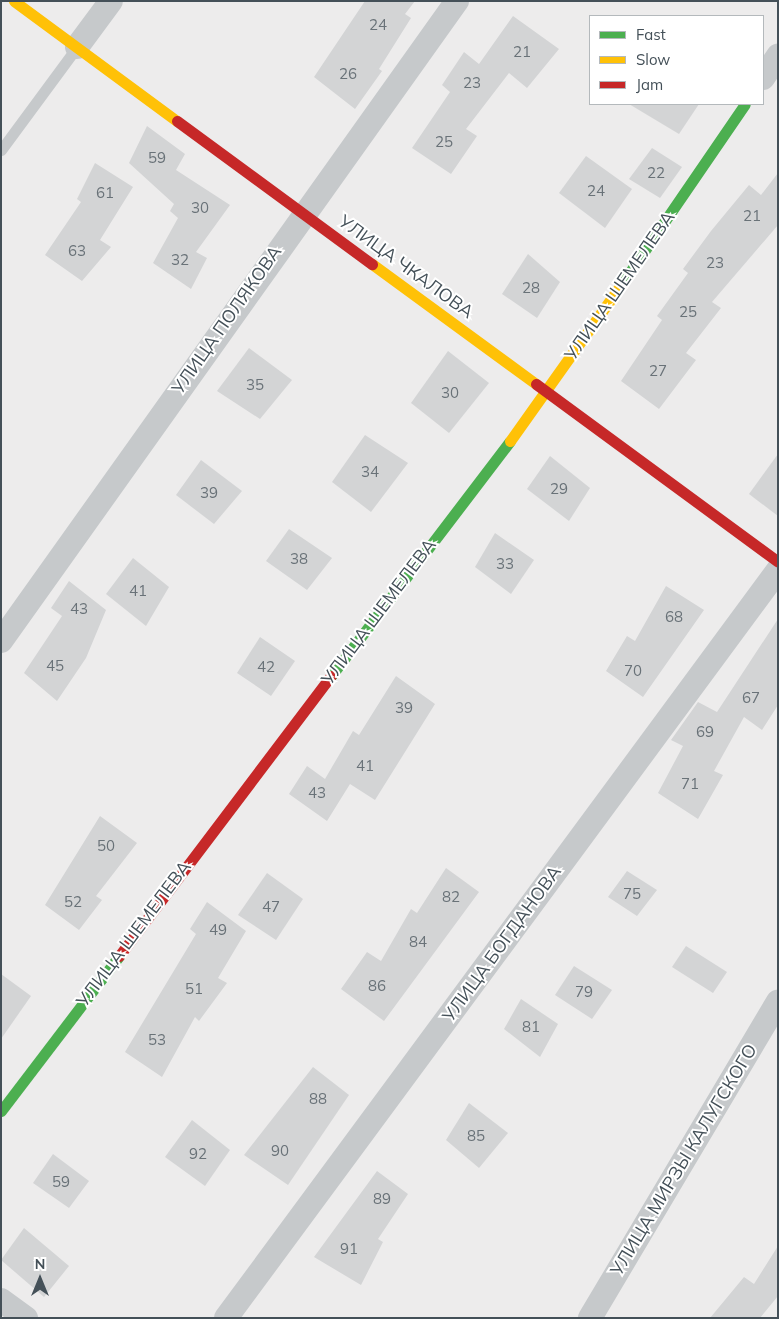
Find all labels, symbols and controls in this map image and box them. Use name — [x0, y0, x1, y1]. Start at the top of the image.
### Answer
legend — [589, 15, 764, 105]
house number: 24 — [369, 16, 387, 34]
text: Fast — [636, 25, 666, 44]
house number: 21 — [513, 43, 531, 61]
text: Slow — [636, 50, 670, 69]
house number: 26 — [339, 65, 357, 83]
house number: 23 — [463, 74, 481, 92]
text: Jam — [636, 75, 663, 94]
house number: 25 — [435, 133, 453, 151]
house number: 59 — [148, 149, 166, 167]
house number: 22 — [647, 164, 665, 182]
house number: 24 — [587, 182, 605, 200]
house number: 61 — [96, 184, 114, 202]
house number: 30 — [191, 199, 209, 217]
street label: УЛИЦА ШЕМЕЛЕВА — [560, 207, 680, 365]
house number: 21 — [743, 207, 761, 225]
street label: УЛИЦА ЧКАЛОВА — [334, 211, 478, 323]
house number: 63 — [68, 242, 86, 260]
street label: УЛИЦА ПОЛЯКОВА — [168, 242, 286, 398]
house number: 32 — [171, 251, 189, 269]
house number: 23 — [706, 254, 724, 272]
house number: 28 — [522, 279, 540, 297]
house number: 25 — [679, 303, 697, 321]
house number: 27 — [649, 362, 667, 380]
house number: 35 — [246, 376, 264, 394]
house number: 30 — [441, 384, 459, 402]
house number: 34 — [361, 463, 379, 481]
house number: 29 — [550, 480, 568, 498]
house number: 39 — [200, 484, 218, 502]
street label: УЛИЦА ШЕМЕЛЕВА — [317, 535, 441, 689]
house number: 38 — [290, 550, 308, 568]
house number: 33 — [496, 555, 514, 573]
house number: 41 — [129, 582, 147, 600]
house number: 43 — [70, 600, 88, 618]
house number: 68 — [665, 608, 683, 626]
house number: 45 — [46, 657, 64, 675]
house number: 42 — [257, 658, 275, 676]
house number: 70 — [624, 662, 642, 680]
house number: 67 — [742, 689, 760, 707]
house number: 39 — [395, 699, 413, 717]
house number: 69 — [696, 723, 714, 741]
house number: 41 — [356, 757, 374, 775]
house number: 71 — [681, 775, 699, 793]
house number: 43 — [308, 784, 326, 802]
house number: 50 — [97, 837, 115, 855]
street label: УЛИЦА ШЕМЕЛЕВА — [72, 857, 196, 1011]
street label: УЛИЦА БОГДАНОВА — [438, 862, 566, 1026]
house number: 75 — [623, 885, 641, 903]
house number: 82 — [442, 888, 460, 906]
house number: 52 — [64, 893, 82, 911]
house number: 47 — [262, 898, 280, 916]
house number: 49 — [209, 921, 227, 939]
house number: 84 — [409, 933, 427, 951]
house number: 86 — [368, 977, 386, 995]
house number: 51 — [185, 980, 203, 998]
house number: 79 — [575, 983, 593, 1001]
house number: 81 — [522, 1018, 540, 1036]
house number: 53 — [148, 1031, 166, 1049]
street label: УЛИЦА МИРЗЫ КАЛУГСКОГО — [606, 1040, 762, 1280]
house number: 88 — [309, 1090, 327, 1108]
house number: 85 — [467, 1127, 485, 1145]
house number: 90 — [271, 1142, 289, 1160]
house number: 92 — [189, 1145, 207, 1163]
house number: 59 — [52, 1173, 70, 1191]
house number: 89 — [373, 1190, 391, 1208]
house number: 91 — [340, 1240, 358, 1258]
north arrow — [15, 1254, 65, 1304]
text: N — [35, 1255, 45, 1273]

